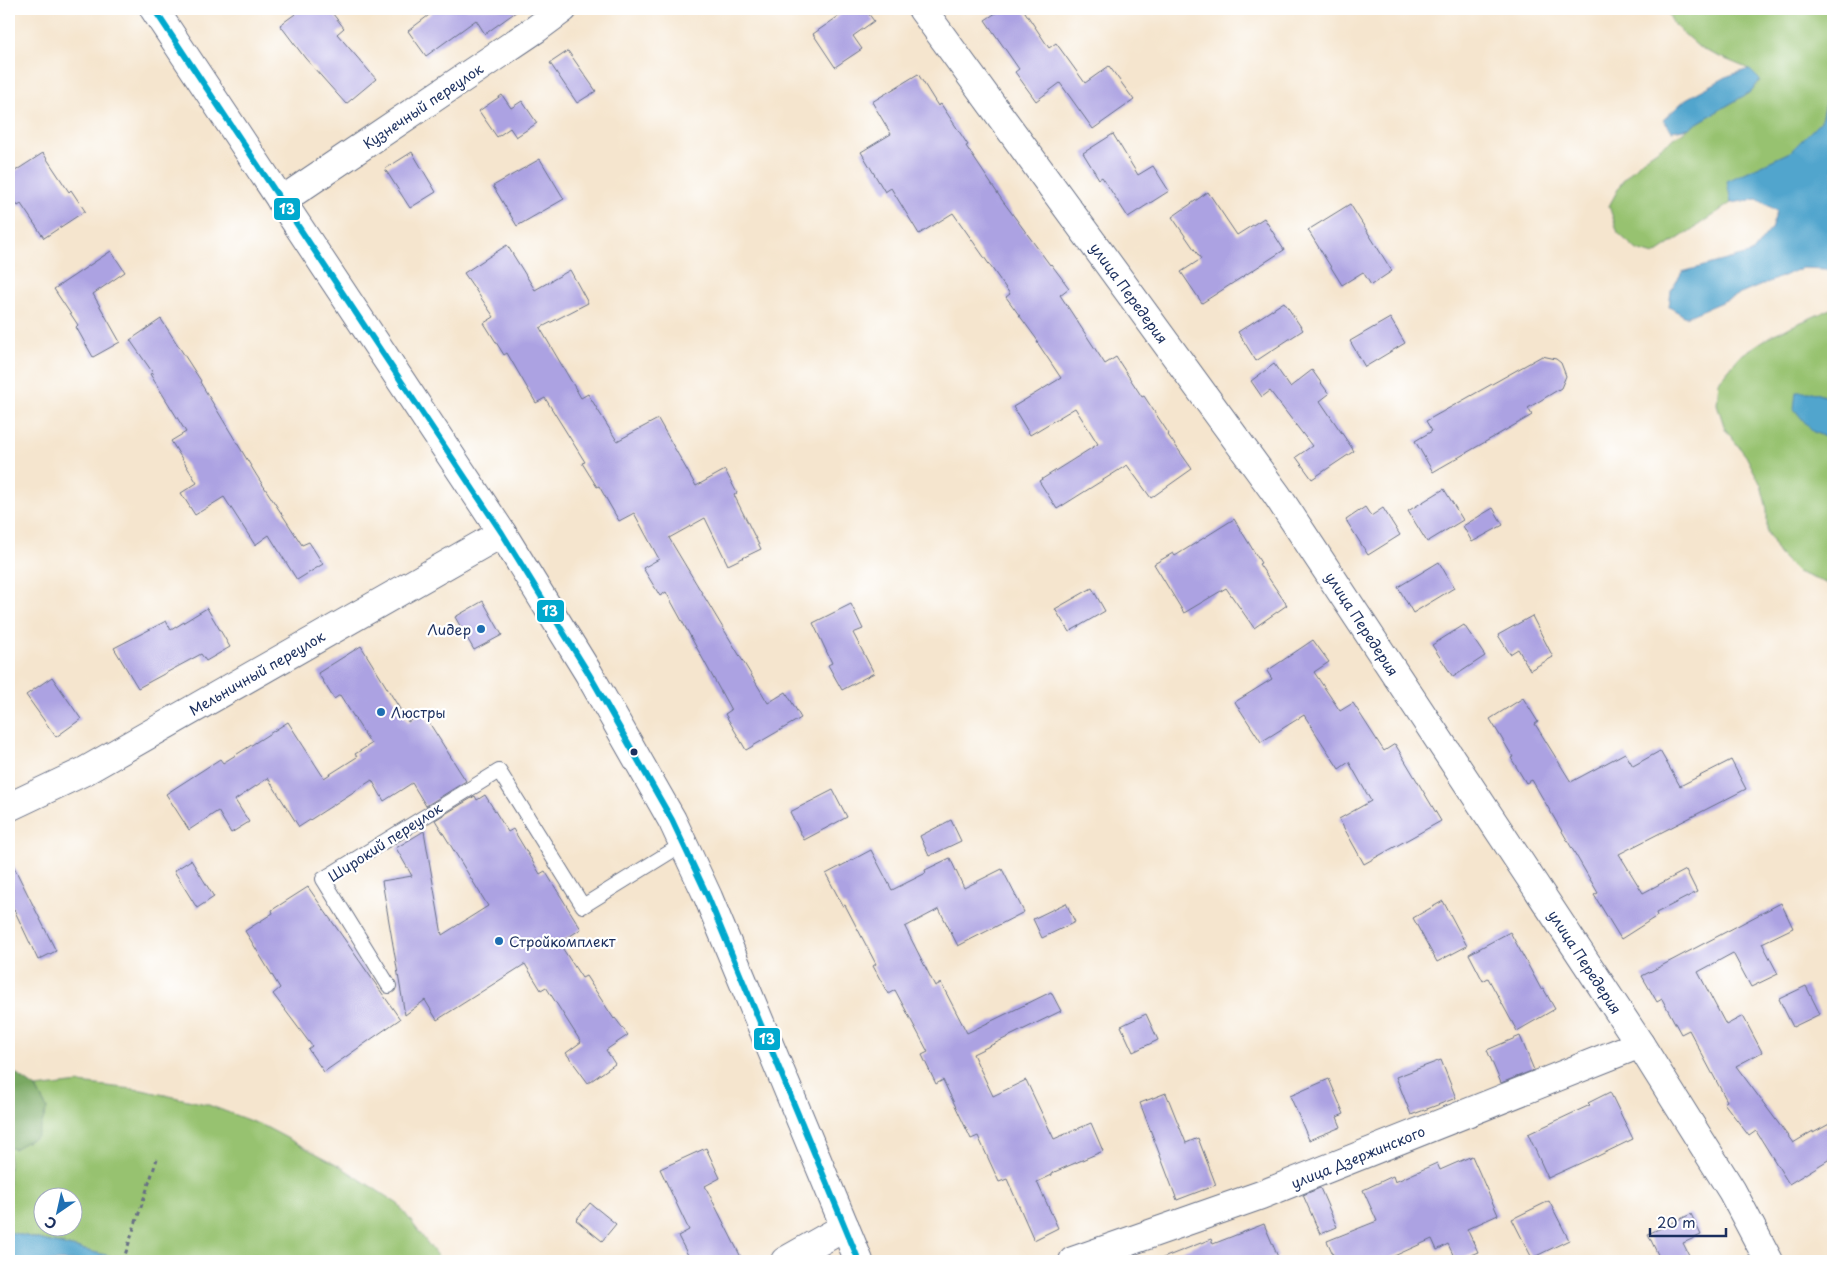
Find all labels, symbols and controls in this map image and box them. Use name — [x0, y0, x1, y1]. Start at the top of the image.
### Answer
street label: Кузнечный переулок — [359, 58, 488, 154]
line badge: 13 — [273, 197, 301, 221]
text: 13 — [279, 198, 295, 219]
street label: улица Передерия — [1085, 238, 1173, 348]
street label: улица Передерия — [1320, 568, 1404, 680]
line badge: 13 — [536, 599, 565, 623]
text: 13 — [542, 600, 558, 621]
place label: Лидер — [428, 619, 471, 640]
marker: Лидер — [475, 623, 487, 635]
street label: Мельничный переулок — [185, 625, 329, 720]
place label: Люстры — [391, 702, 445, 723]
marker: Люстры — [375, 706, 387, 718]
unlabelled marker — [629, 747, 639, 757]
street label: Широкий переулок — [324, 797, 447, 887]
street label: улица Передерия — [1543, 906, 1627, 1018]
place label: Стройкомплект — [509, 931, 616, 952]
marker: Стройкомплект — [493, 935, 505, 947]
line badge: 13 — [753, 1027, 781, 1051]
text: 13 — [759, 1028, 775, 1049]
street label: улица Дзержинского — [1288, 1120, 1428, 1194]
north arrow — [32, 1188, 82, 1238]
scale bar — [1650, 1205, 1726, 1237]
text: 20 m — [1657, 1210, 1696, 1233]
text: С — [40, 1212, 61, 1235]

